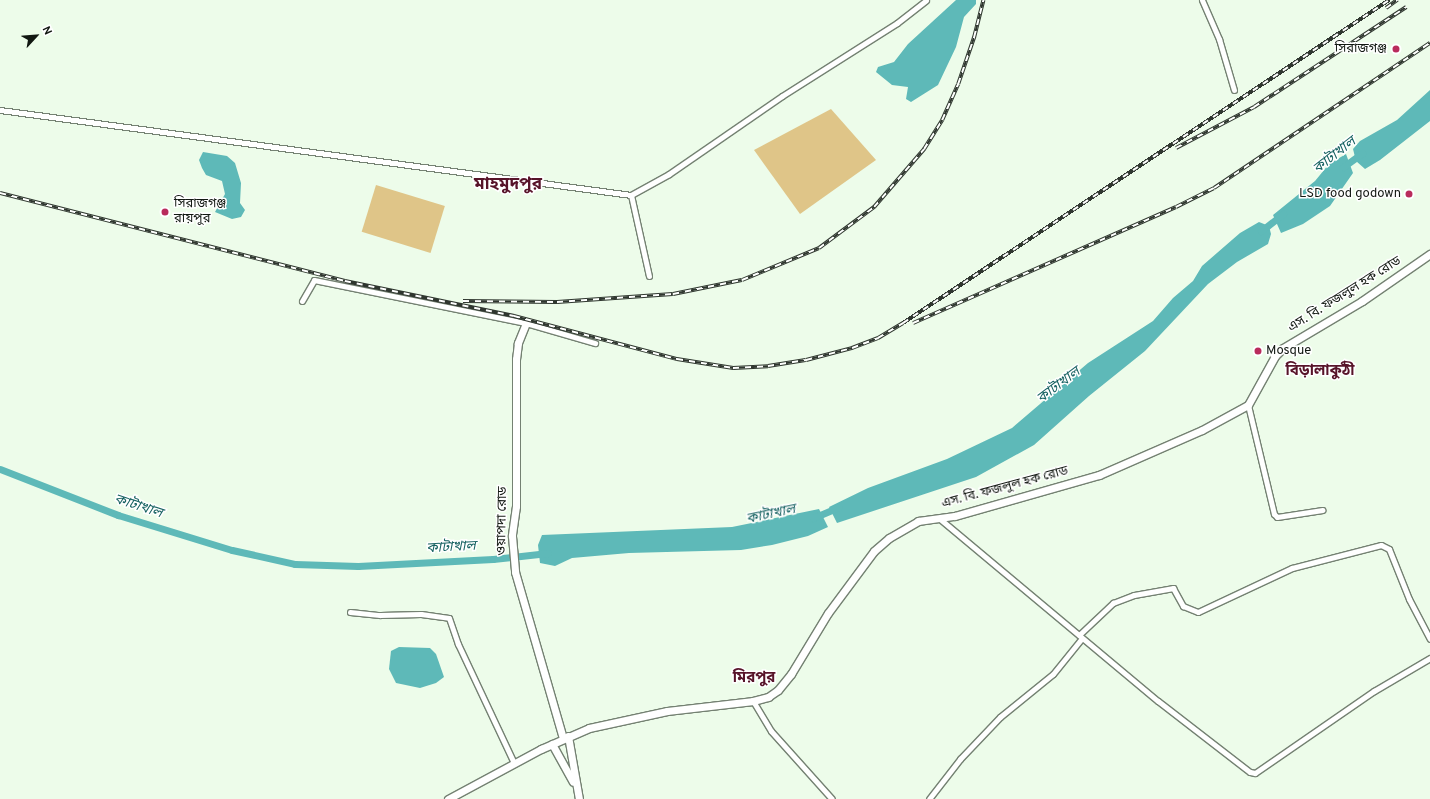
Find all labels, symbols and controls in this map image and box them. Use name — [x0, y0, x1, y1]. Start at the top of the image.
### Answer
north arrow — [16, 16, 56, 56]
text: N — [39, 24, 55, 37]
place label: সিরাজগঞ্জ — [1335, 41, 1387, 57]
marker: সিরাজগঞ্জ — [1390, 43, 1402, 55]
water label: কাটাখাল — [1310, 134, 1360, 178]
district label: মাহমুদপুর — [474, 176, 542, 196]
place label: LSD food godown — [1299, 186, 1401, 202]
marker: LSD food godown — [1404, 189, 1414, 199]
place label: সিরাজগঞ্জ রায়পুর — [174, 197, 226, 228]
marker: সিরাজগঞ্জ রায়পুর — [159, 206, 171, 218]
street label: এস. বি. ফজলুল হক রোড — [1286, 254, 1404, 336]
place label: Mosque — [1266, 343, 1311, 359]
marker: Mosque — [1253, 346, 1263, 356]
district label: বিড়ালাকুঠী — [1286, 363, 1354, 381]
water label: কাটাখাল — [1034, 364, 1084, 408]
street label: এস. বি. ফজলুল হক রোড — [940, 464, 1070, 512]
street label: ওয়াপদা রোড — [495, 486, 511, 556]
water label: কাটাখাল — [112, 491, 164, 523]
water label: কাটাখাল — [745, 502, 797, 528]
water label: কাটাখাল — [426, 538, 476, 558]
district label: মিরপুর — [733, 670, 775, 688]

